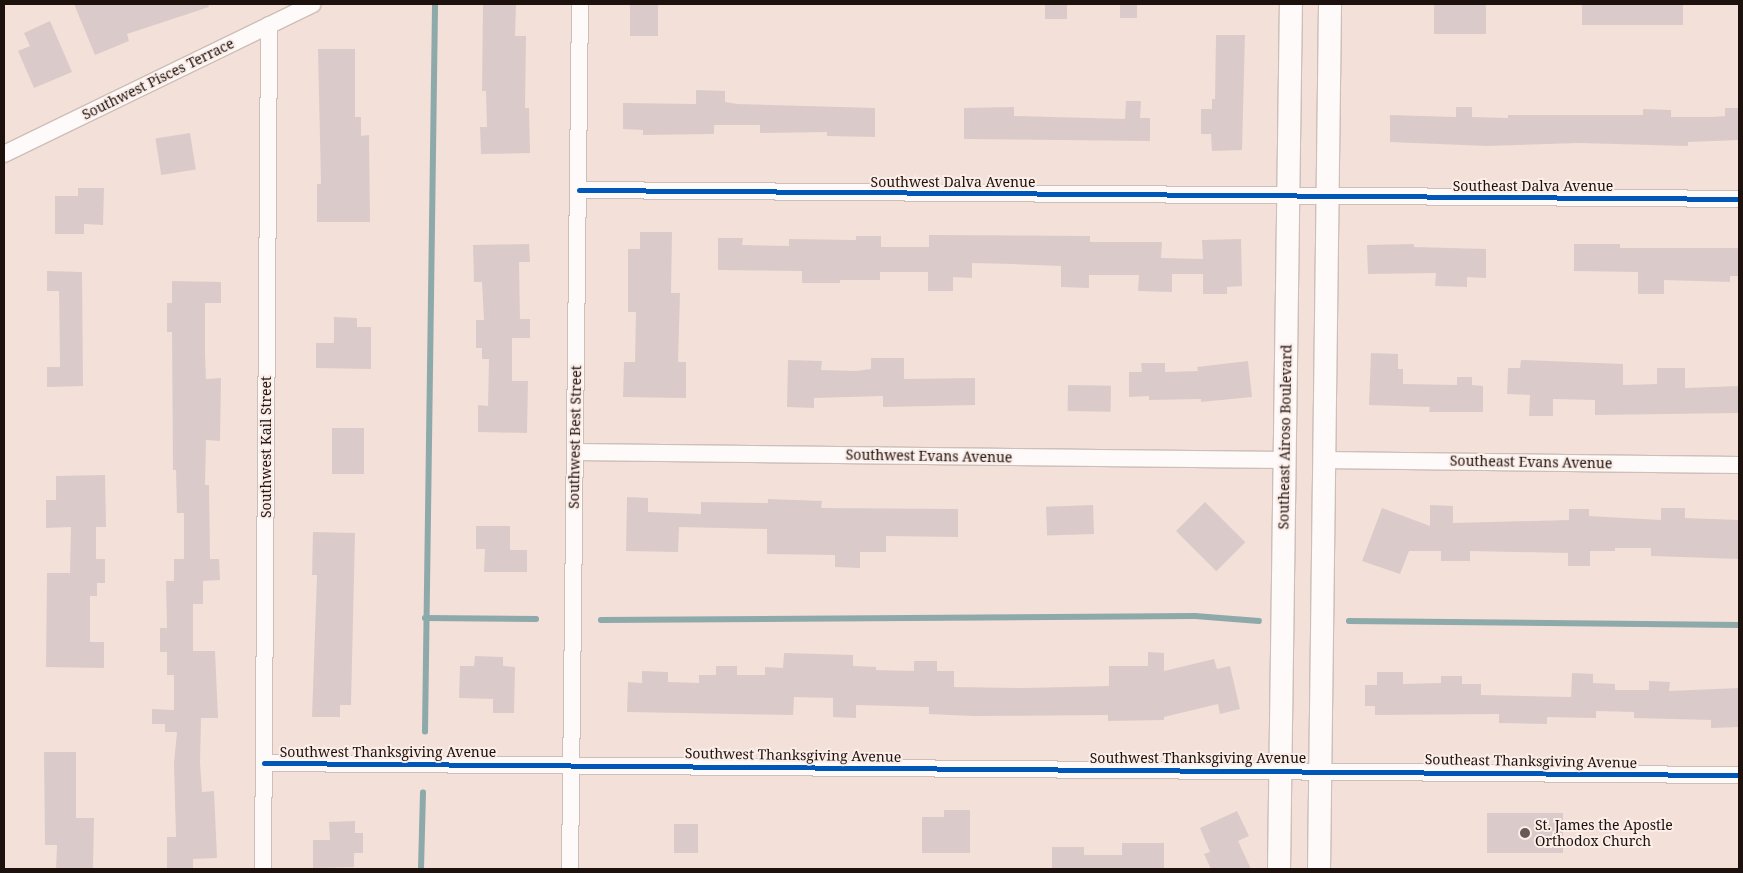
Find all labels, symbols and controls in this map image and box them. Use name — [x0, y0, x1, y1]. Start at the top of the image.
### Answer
street label: Southwest Pisces Terrace — [79, 35, 237, 123]
street label: Southwest Dalva Avenue — [871, 174, 1035, 190]
street label: Southeast Dalva Avenue — [1453, 178, 1613, 194]
street label: Southeast Airoso Boulevard — [1275, 344, 1295, 530]
street label: Southwest Best Street — [565, 365, 585, 509]
street label: Southwest Kail Street — [258, 376, 274, 518]
street label: Southwest Evans Avenue — [846, 446, 1012, 466]
street label: Southeast Evans Avenue — [1450, 452, 1612, 472]
street label: Southwest Thanksgiving Avenue — [280, 744, 496, 760]
street label: Southwest Thanksgiving Avenue — [685, 745, 901, 765]
street label: Southwest Thanksgiving Avenue — [1090, 750, 1306, 766]
street label: Southeast Thanksgiving Avenue — [1425, 751, 1637, 771]
place label: St. James the Apostle Orthodox Church — [1535, 817, 1673, 850]
marker: St. James the Apostle Orthodox Church — [1519, 827, 1531, 839]

